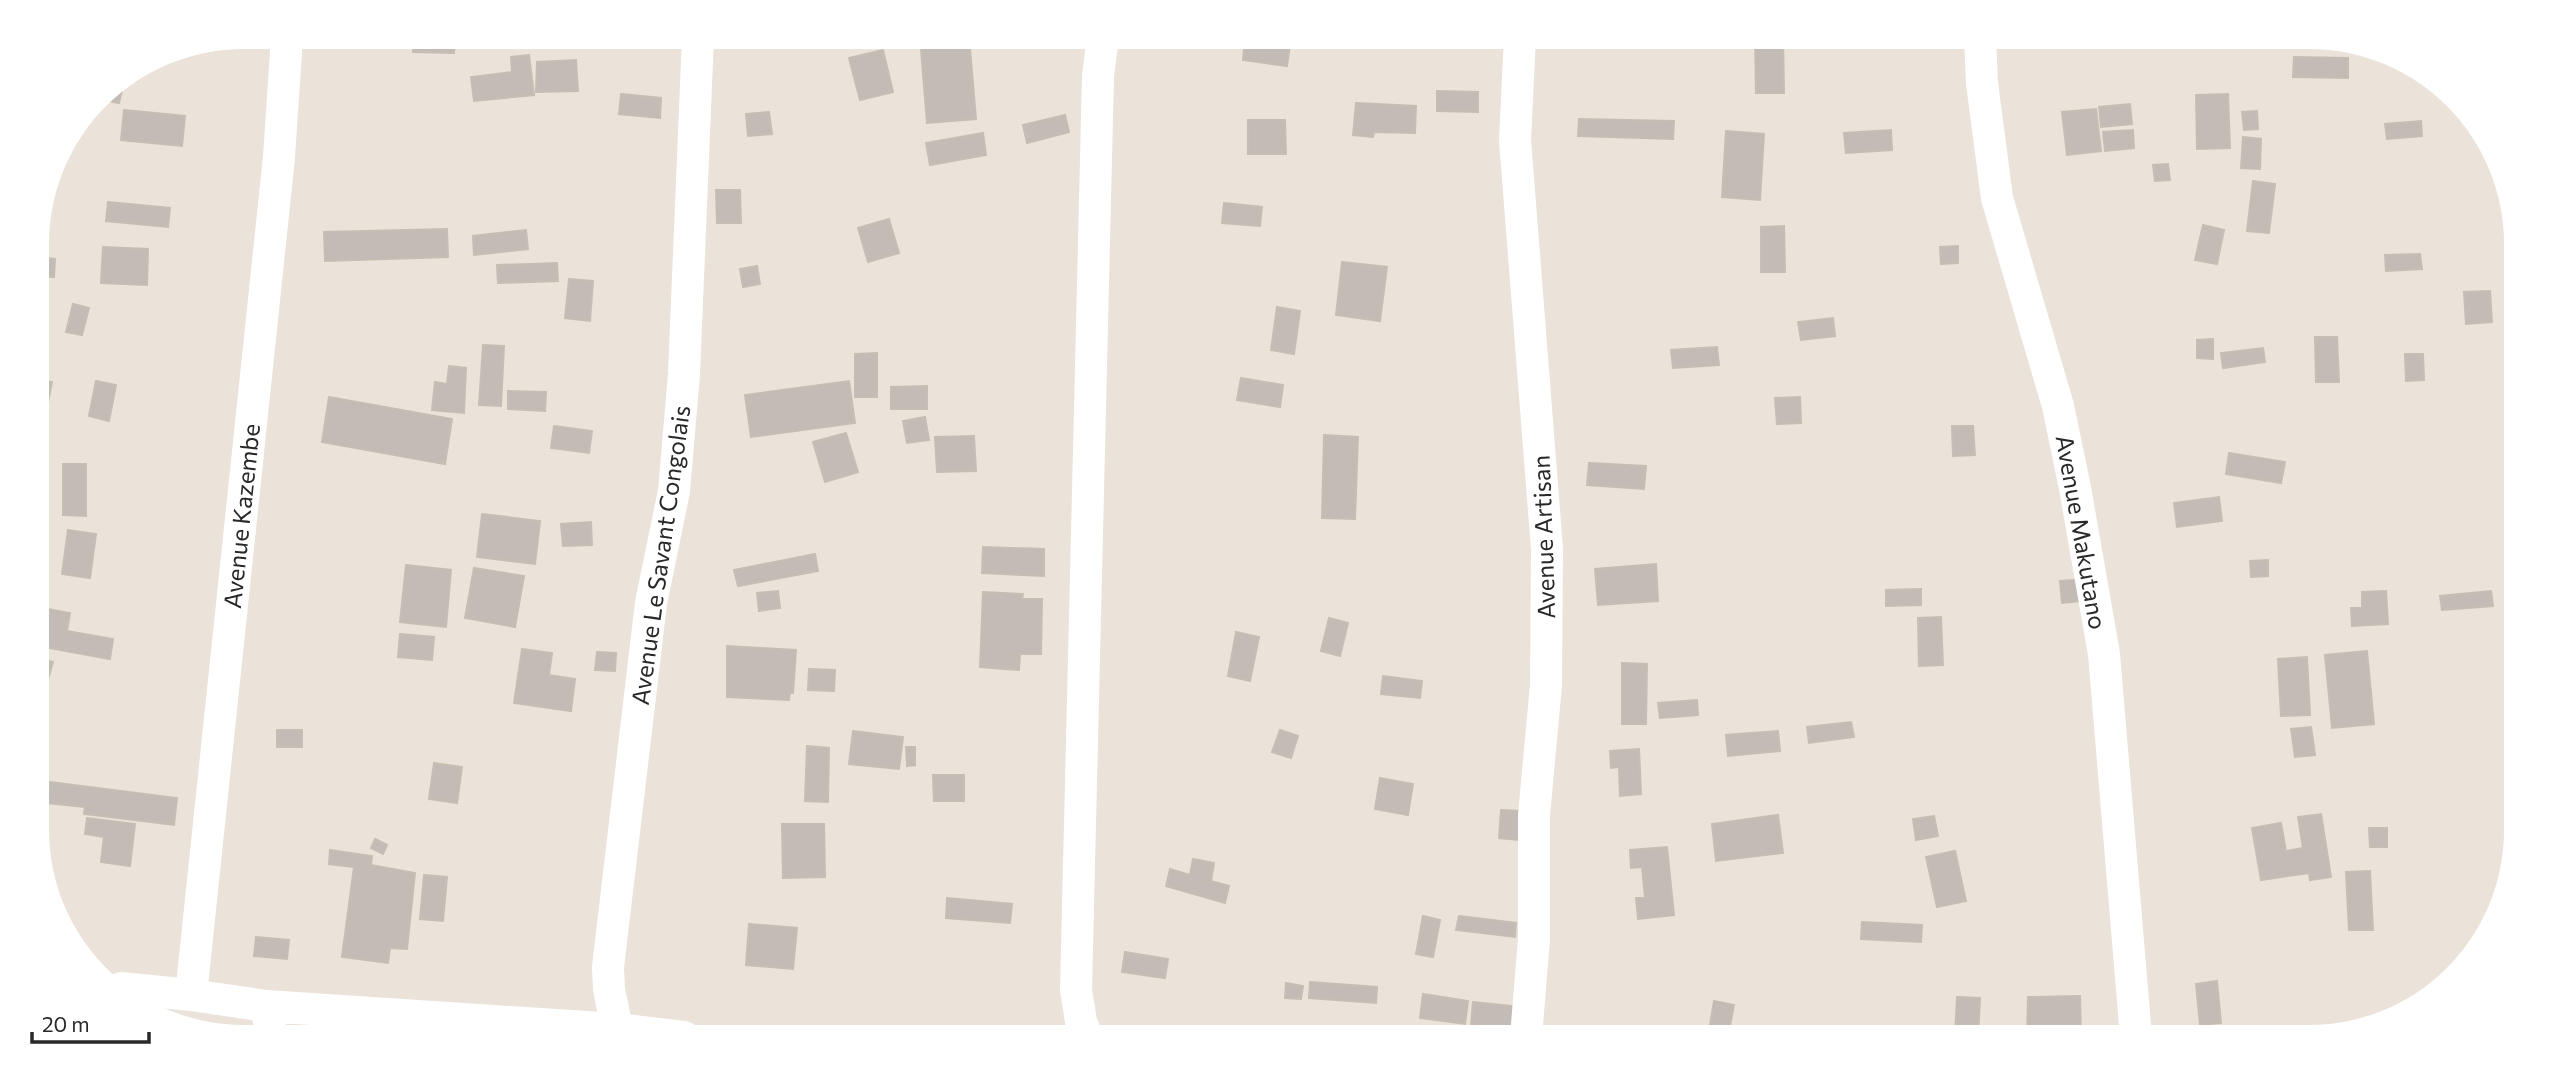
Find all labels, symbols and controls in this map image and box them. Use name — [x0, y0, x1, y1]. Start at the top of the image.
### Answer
street label: Avenue Le Savant Congolais — [625, 403, 695, 707]
street label: Avenue Kazembe — [217, 422, 265, 610]
street label: Avenue Makutano — [2051, 433, 2113, 631]
street label: Avenue Artisan — [1526, 455, 1560, 619]
scale bar — [32, 1000, 149, 1044]
text: 20 m — [42, 1011, 90, 1036]

